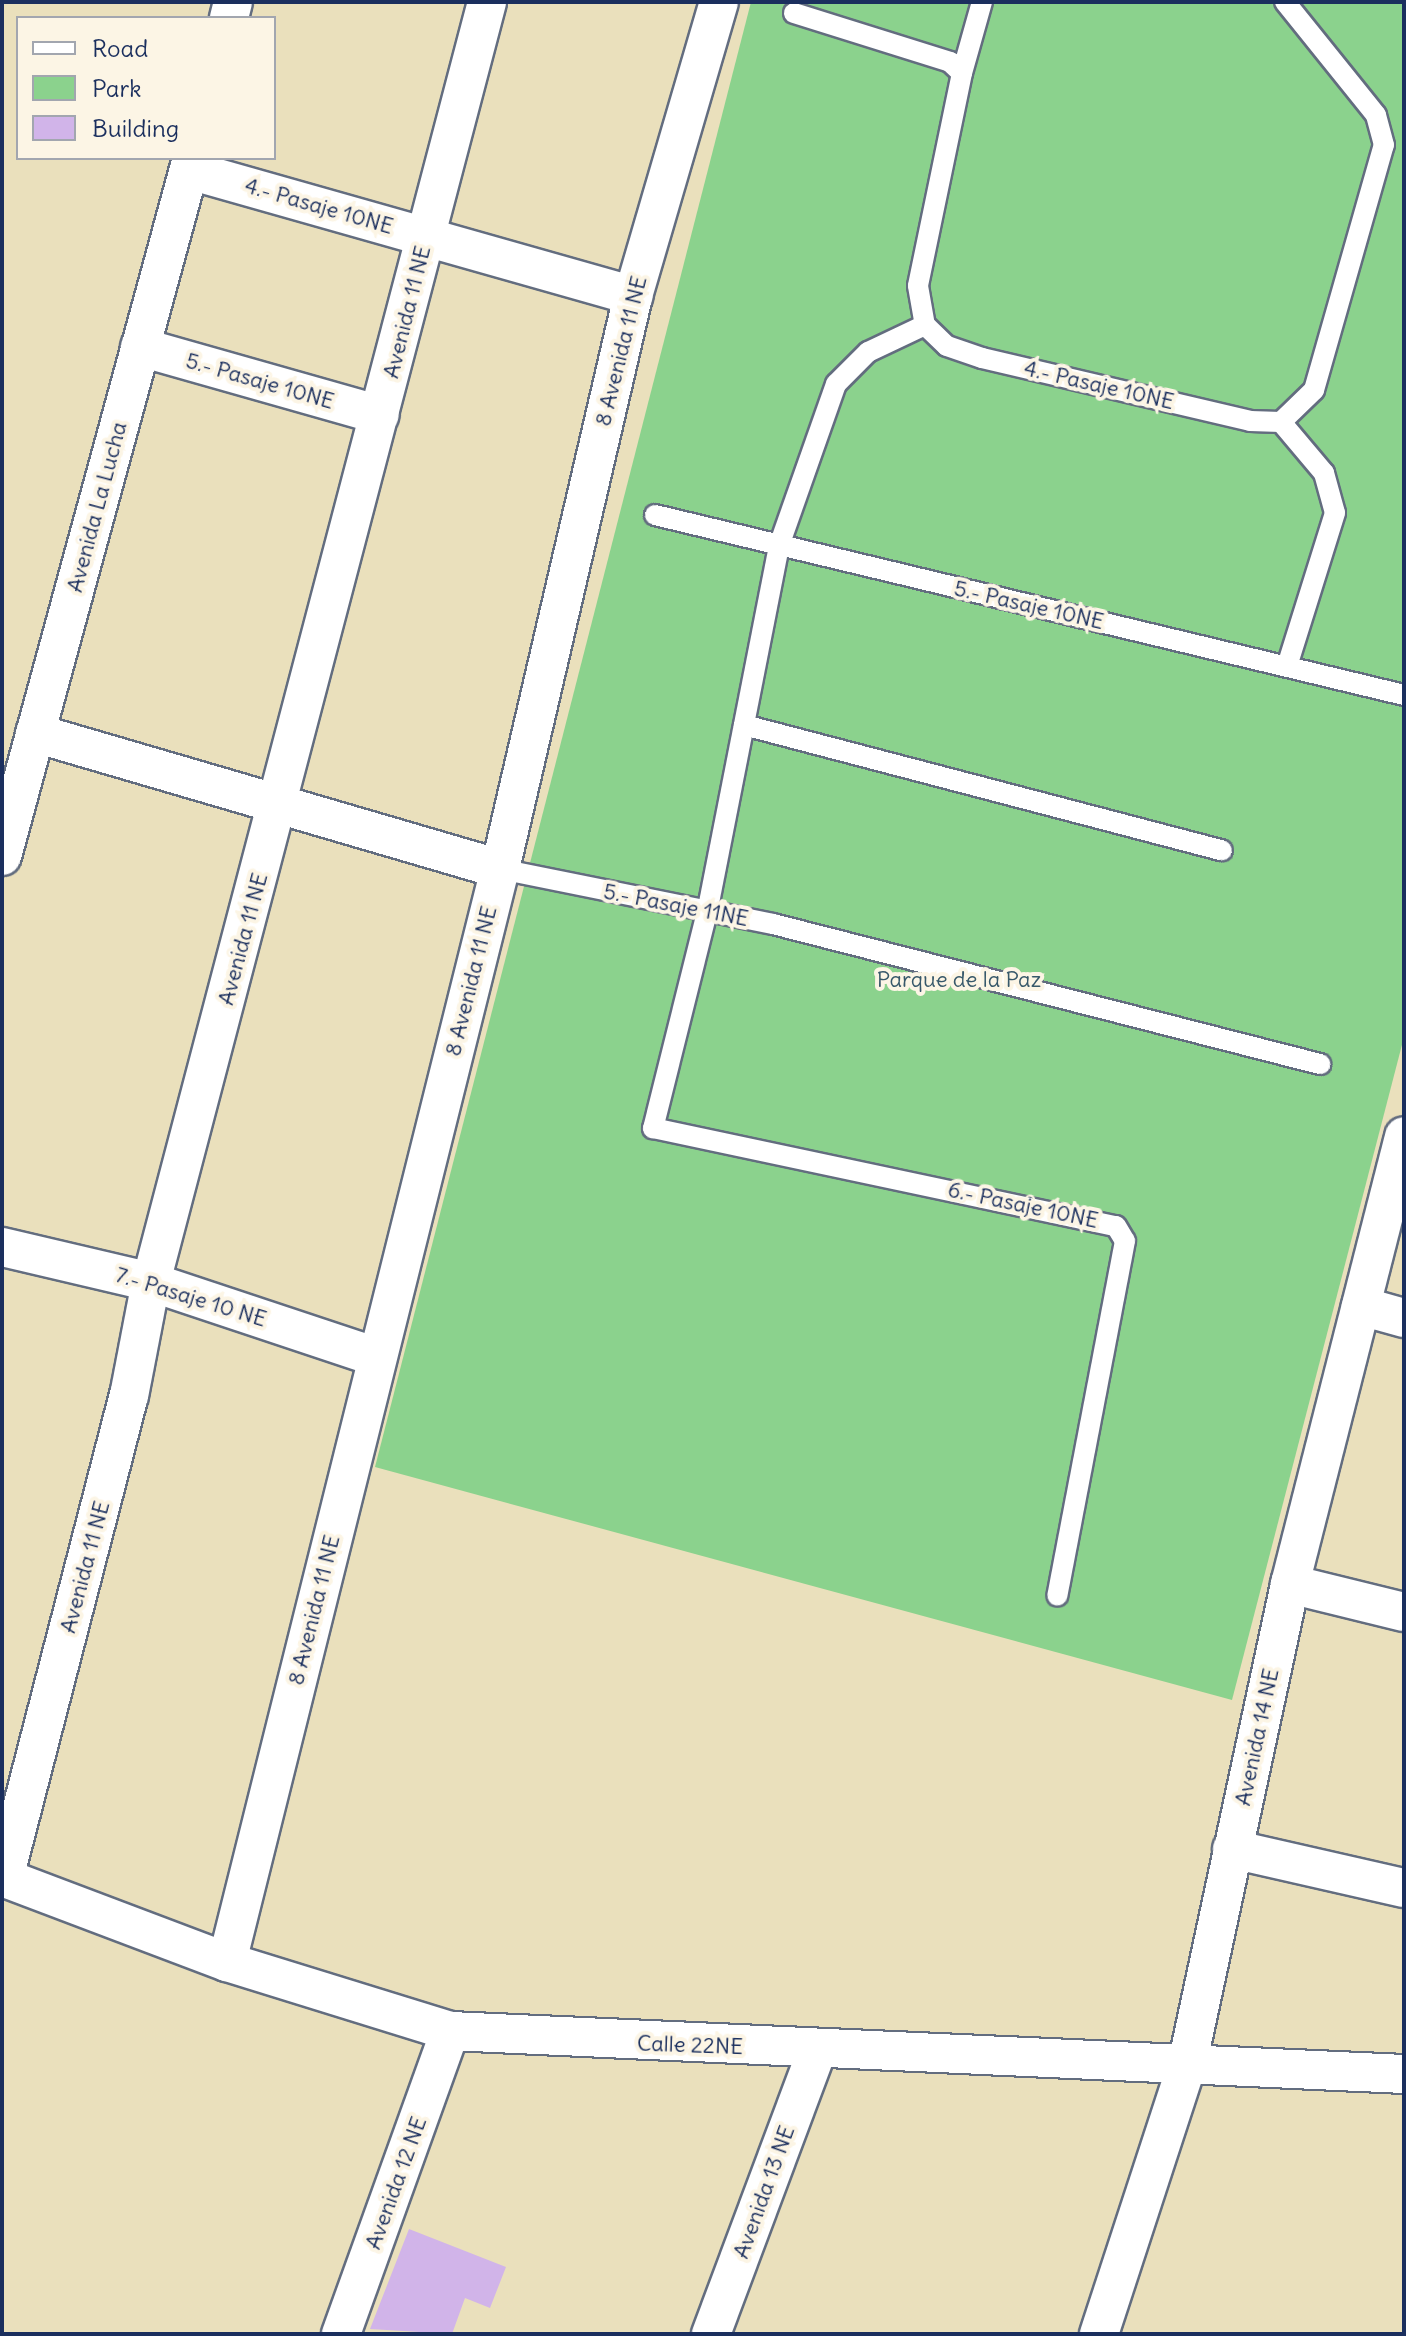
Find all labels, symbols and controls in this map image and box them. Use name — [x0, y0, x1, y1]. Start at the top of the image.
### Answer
legend — [16, 16, 276, 160]
text: Road — [92, 33, 148, 63]
text: Park — [92, 73, 142, 103]
text: Building — [92, 113, 179, 143]
street label: 4.- Pasaje 10NE — [242, 172, 396, 240]
street label: Avenida 11 NE — [378, 243, 436, 381]
street label: 8 Avenida 11 NE — [590, 273, 652, 429]
street label: 5.- Pasaje 10NE — [183, 347, 337, 415]
street label: 4.- Pasaje 10NE — [1021, 355, 1177, 415]
street label: Avenida La Lucha — [62, 419, 132, 595]
street label: 5.- Pasaje 10NE — [951, 575, 1107, 635]
street label: Avenida 11 NE — [213, 870, 273, 1008]
street label: 5.- Pasaje 11NE — [601, 878, 751, 932]
street label: 8 Avenida 11 NE — [440, 903, 502, 1059]
park label: Parque de la Paz — [877, 967, 1041, 993]
street label: 6.- Pasaje 10NE — [945, 1176, 1101, 1234]
street label: 7.- Pasaje 10 NE — [112, 1262, 270, 1332]
street label: Avenida 11 NE — [55, 1498, 115, 1636]
street label: 8 Avenida 11 NE — [283, 1532, 345, 1688]
street label: Avenida 14 NE — [1230, 1666, 1284, 1808]
street label: Calle 22NE — [637, 2030, 743, 2060]
street label: Avenida 12 NE — [360, 2113, 432, 2253]
street label: Avenida 13 NE — [728, 2122, 800, 2262]

